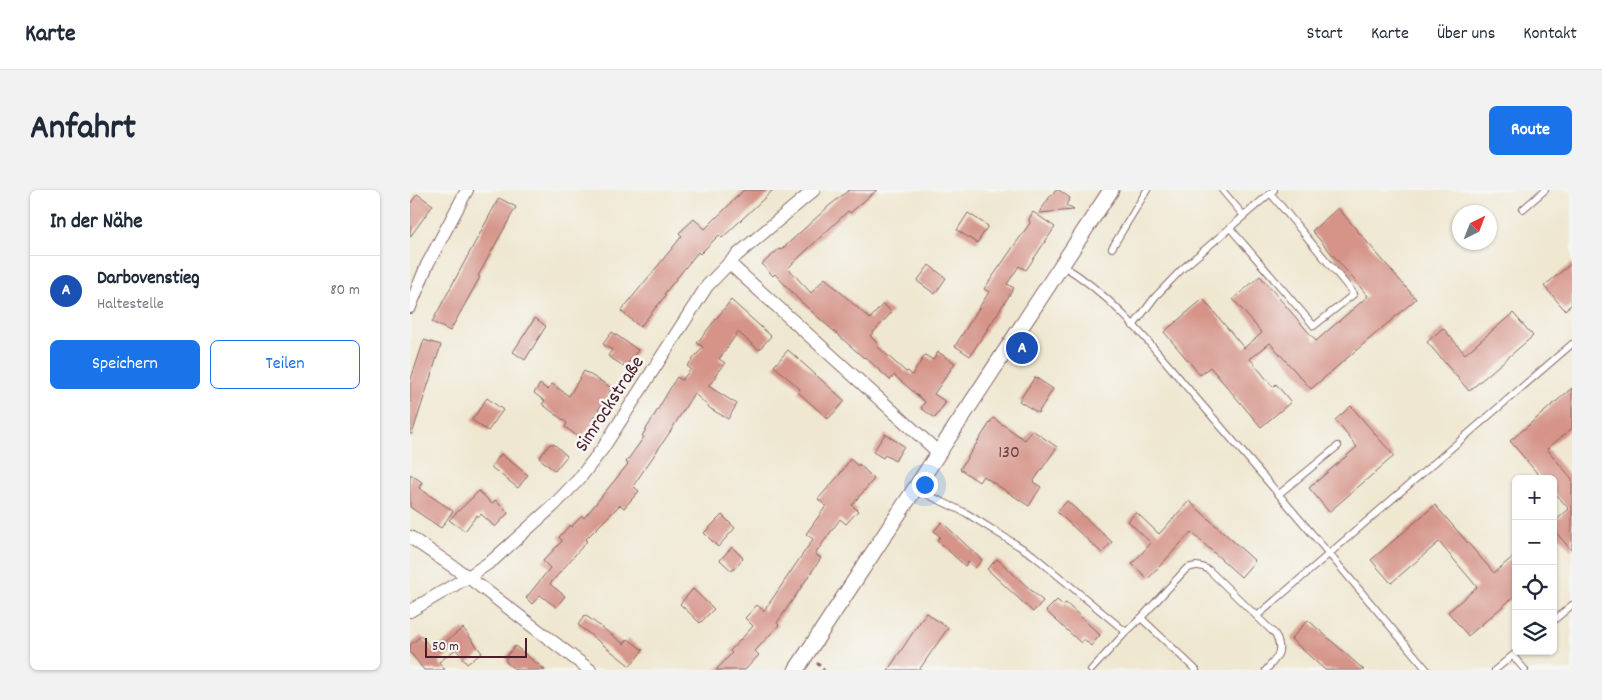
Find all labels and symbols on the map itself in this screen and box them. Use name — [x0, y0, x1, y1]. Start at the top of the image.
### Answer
north arrow — [1452, 205, 1497, 250]
pin: A — [1006, 329, 1038, 367]
street label: Simrockstraße — [569, 351, 652, 458]
house number: 130 — [998, 441, 1020, 466]
your location — [912, 472, 938, 498]
scale bar — [425, 635, 528, 658]

